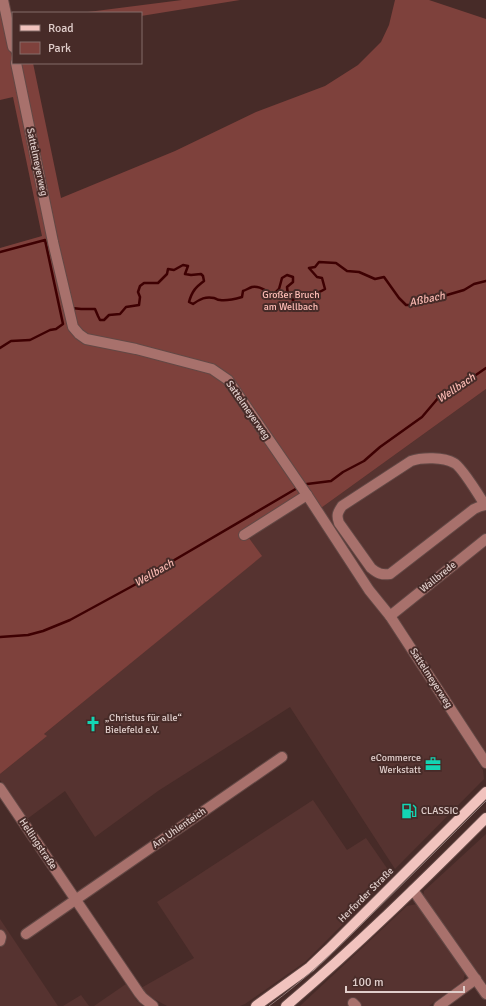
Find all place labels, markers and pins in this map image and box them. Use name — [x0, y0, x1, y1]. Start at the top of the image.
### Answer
place label: „Christus für alle“ Bielefeld e.V. — [105, 712, 182, 736]
church icon: „Christus für alle“ Bielefeld e.V. — [84, 715, 102, 733]
place label: eCommerce Werkstatt — [371, 752, 421, 776]
office icon: eCommerce Werkstatt — [424, 755, 442, 773]
fuel station icon: CLASSIC — [400, 802, 418, 820]
place label: CLASSIC — [421, 805, 458, 817]

